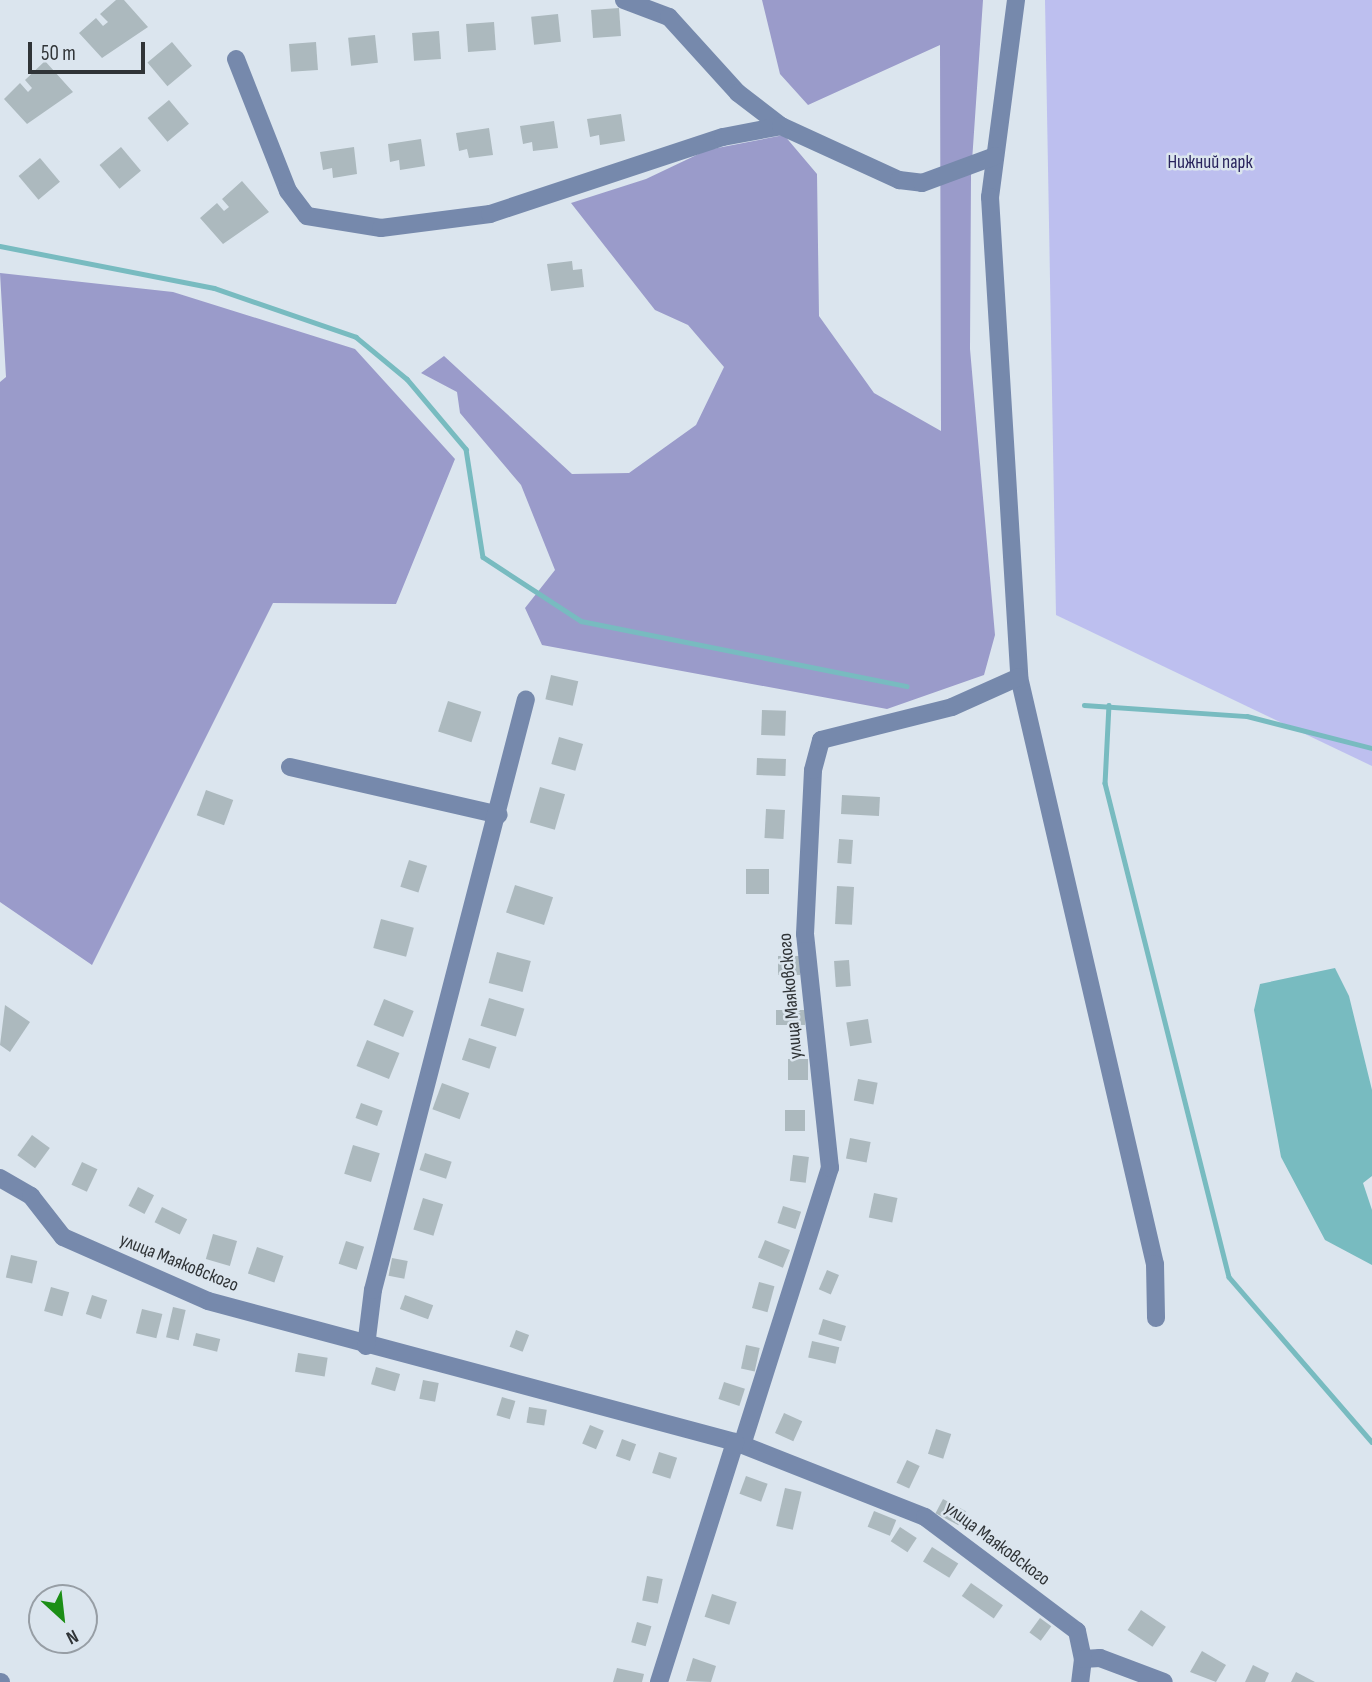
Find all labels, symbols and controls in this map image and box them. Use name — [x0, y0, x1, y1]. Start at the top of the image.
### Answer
scale bar — [32, 28, 149, 72]
text: 50 m — [41, 41, 76, 66]
park label: Нижний парк — [1167, 152, 1253, 174]
street label: улица Маяковского — [774, 932, 808, 1060]
street label: улица Маяковского — [116, 1229, 242, 1297]
street label: улица Маяковского — [940, 1497, 1054, 1591]
north arrow — [28, 1584, 98, 1654]
text: N — [62, 1624, 82, 1649]

